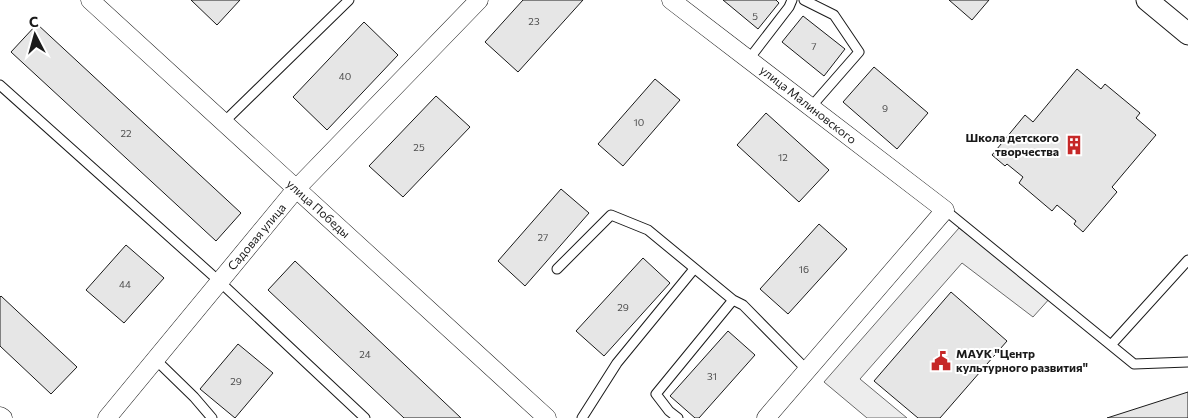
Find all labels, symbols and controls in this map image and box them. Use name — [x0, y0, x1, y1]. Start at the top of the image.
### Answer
north arrow — [10, 10, 60, 60]
house number: 5 — [752, 10, 758, 22]
text: С — [28, 13, 39, 31]
house number: 23 — [528, 15, 540, 27]
house number: 7 — [811, 40, 817, 52]
street label: улица Малиновского — [758, 62, 860, 146]
house number: 40 — [339, 70, 351, 82]
house number: 9 — [882, 102, 888, 114]
house number: 10 — [634, 116, 644, 128]
house number: 22 — [120, 127, 132, 139]
place label: Школа детского творчества — [966, 130, 1059, 158]
building icon: Школа детского творчества — [1063, 134, 1085, 156]
house number: 25 — [413, 141, 425, 153]
house number: 12 — [778, 151, 788, 163]
street label: улица Победы — [284, 176, 353, 240]
street label: Садовая улица — [224, 200, 288, 273]
house number: 27 — [538, 231, 548, 243]
house number: 16 — [799, 263, 809, 275]
house number: 44 — [119, 278, 131, 290]
house number: 29 — [617, 301, 629, 313]
place label: МАУК "Центр культурного развития" — [956, 346, 1088, 374]
house number: 24 — [359, 348, 371, 360]
public building icon: МАУК "Центр культурного развития" — [930, 350, 952, 372]
house number: 31 — [707, 370, 717, 382]
house number: 29 — [230, 375, 242, 387]

